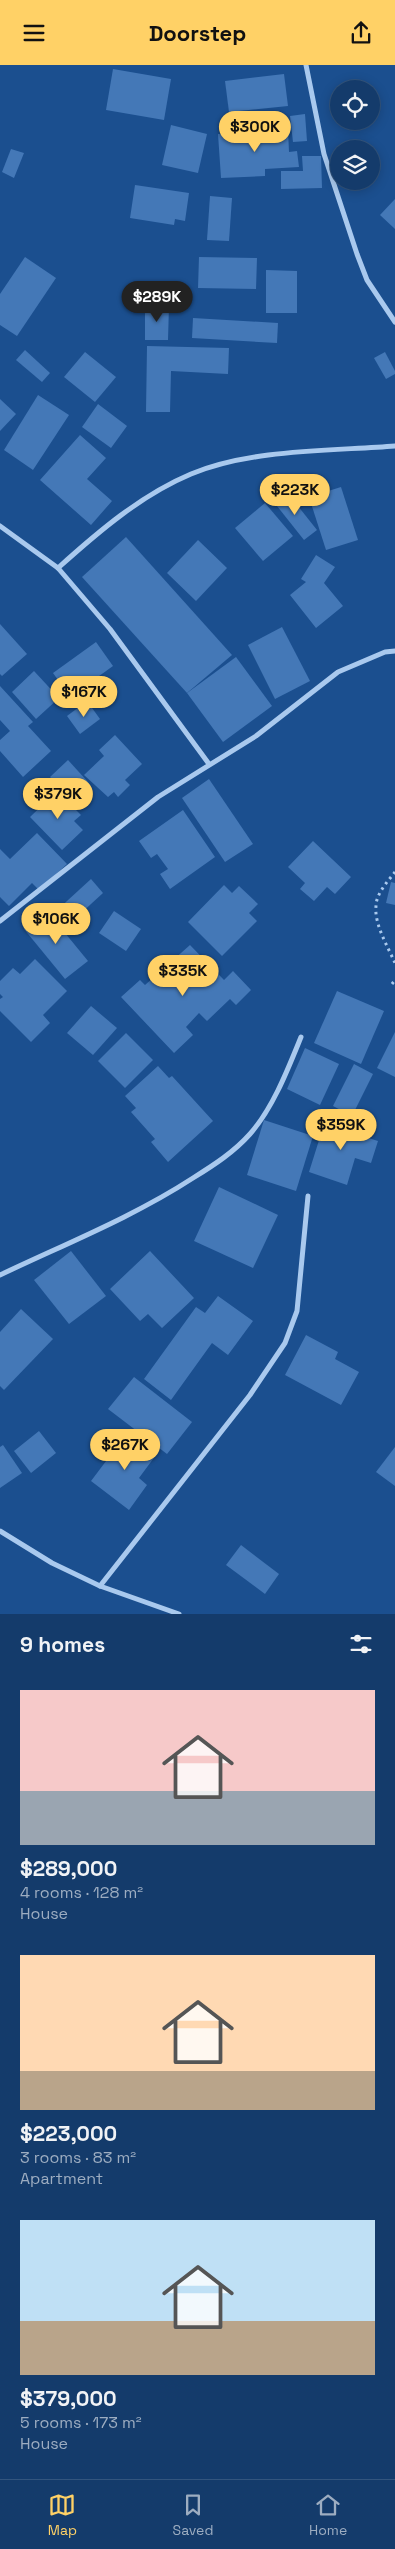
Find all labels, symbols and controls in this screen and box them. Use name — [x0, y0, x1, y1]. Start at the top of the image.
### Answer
icon: menu — [20, 19, 48, 47]
text: Doorstep — [149, 19, 246, 47]
icon: share — [347, 19, 375, 47]
map controls — [330, 80, 380, 190]
button: locate — [330, 80, 380, 130]
pin: $300K — [220, 111, 290, 153]
text: $300K — [230, 116, 280, 137]
button: layers — [330, 140, 380, 190]
pin: $289K — [122, 281, 192, 323]
text: $289K — [133, 286, 181, 307]
pin: $223K — [260, 473, 330, 516]
text: $223K — [271, 479, 319, 500]
pin: $167K — [49, 675, 119, 718]
text: $167K — [61, 681, 107, 702]
pin: $379K — [23, 777, 93, 820]
text: $379K — [34, 783, 82, 804]
pin: $106K — [21, 903, 91, 945]
text: $106K — [32, 908, 80, 929]
pin: $335K — [148, 955, 218, 997]
text: $335K — [159, 960, 207, 981]
pin: $359K — [306, 1109, 376, 1151]
text: $359K — [317, 1114, 365, 1135]
pin: $267K — [90, 1429, 160, 1471]
text: $267K — [101, 1434, 149, 1455]
icon: filters — [347, 1630, 375, 1658]
text: 9 homes — [20, 1631, 105, 1658]
icon: home — [153, 1722, 243, 1812]
text: $289,000 — [20, 1855, 117, 1882]
text: 4 rooms · 128 m² — [20, 1882, 143, 1903]
text: House — [20, 1903, 68, 1924]
icon: home — [153, 1987, 243, 2077]
text: $223,000 — [20, 2120, 117, 2147]
text: 3 rooms · 83 m² — [20, 2147, 136, 2168]
text: Apartment — [20, 2168, 103, 2189]
icon: home — [153, 2252, 243, 2342]
text: $379,000 — [20, 2385, 117, 2412]
text: 5 rooms · 173 m² — [20, 2412, 142, 2433]
text: House — [20, 2433, 68, 2454]
tab: Map — [48, 2491, 77, 2539]
tab: Saved — [173, 2491, 213, 2539]
tab: Home — [309, 2491, 347, 2539]

